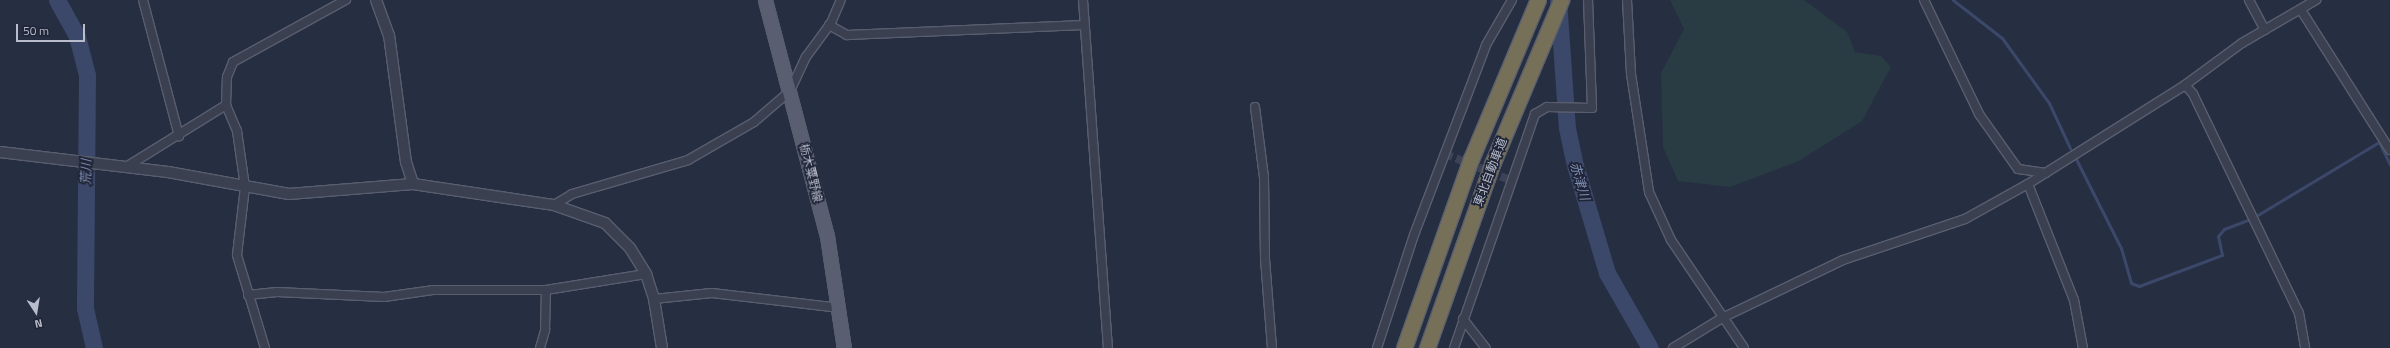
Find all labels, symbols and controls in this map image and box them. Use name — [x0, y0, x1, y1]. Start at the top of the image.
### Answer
scale bar — [18, 16, 87, 42]
text: 50 m — [23, 21, 49, 40]
street label: 東北自動車道 — [1470, 136, 1510, 208]
street label: 栃木粟野線 — [797, 142, 825, 204]
water label: 荒川 — [78, 159, 94, 185]
water label: 赤津川 — [1567, 160, 1593, 202]
north arrow — [16, 292, 56, 332]
text: N — [33, 315, 44, 332]

